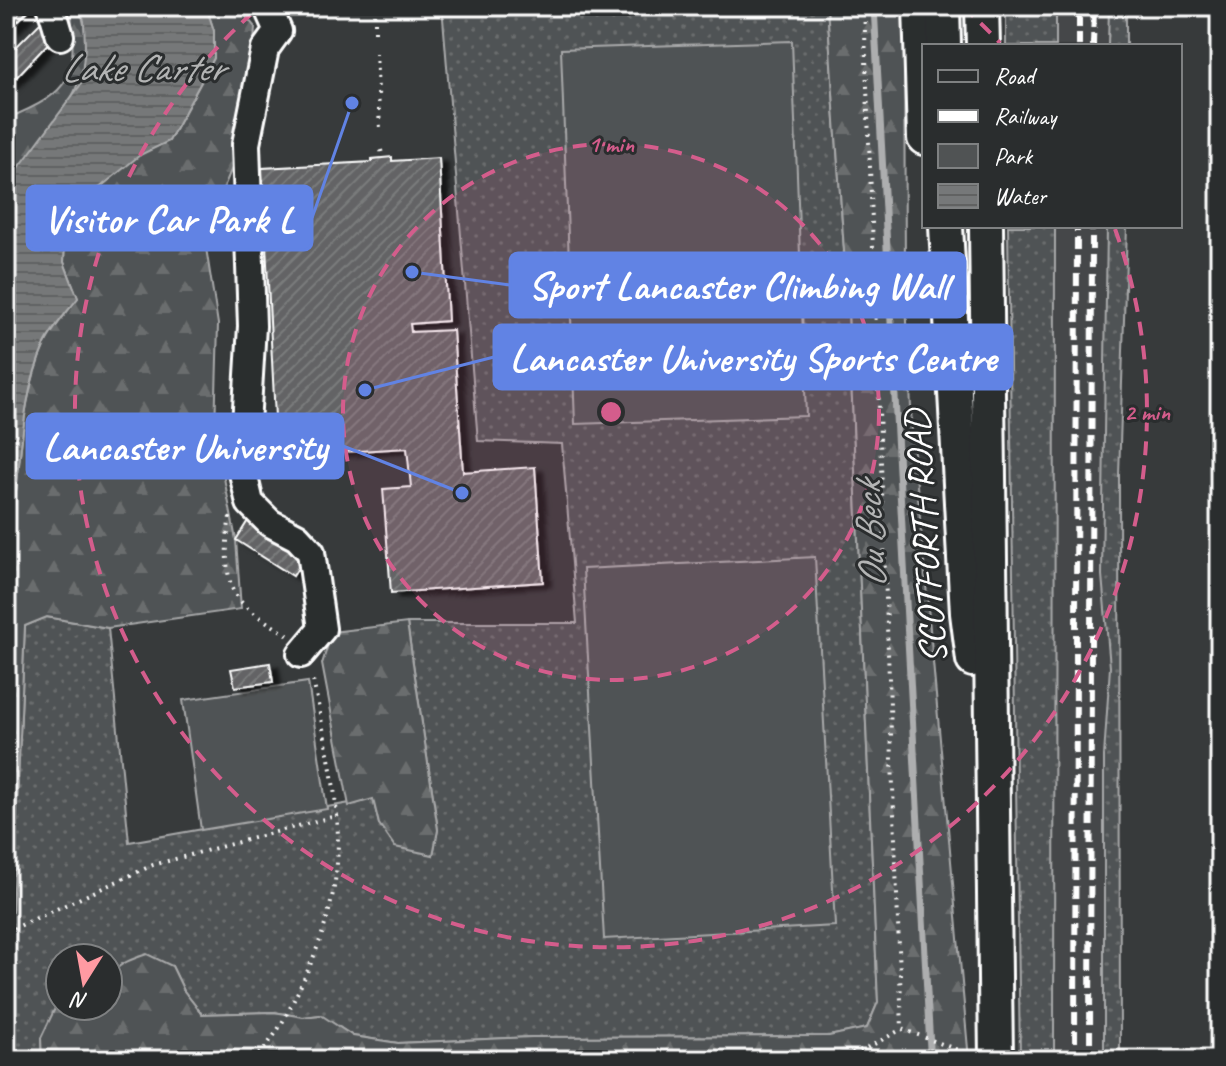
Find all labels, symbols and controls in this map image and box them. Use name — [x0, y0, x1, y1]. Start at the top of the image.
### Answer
water label: Lake Carter — [61, 43, 231, 93]
legend — [922, 44, 1182, 228]
text: Road — [994, 61, 1038, 91]
text: Railway — [994, 101, 1058, 131]
text: 1 min — [588, 129, 635, 159]
text: Park — [994, 141, 1034, 171]
text: Water — [994, 181, 1049, 211]
callout: Visitor Car Park L — [27, 186, 312, 250]
text: Visitor Car Park L — [43, 194, 296, 244]
callout: Sport Lancaster Climbing Wall — [510, 253, 965, 317]
text: Sport Lancaster Climbing Wall — [528, 261, 955, 311]
callout: Lancaster University Sports Centre — [494, 325, 1012, 389]
text: Lancaster University Sports Centre — [510, 333, 999, 383]
text: 2 min — [1124, 397, 1171, 427]
centre of rings — [597, 398, 625, 426]
street label: SCOTFORTH ROAD — [892, 406, 957, 665]
callout: Lancaster University — [27, 414, 343, 478]
text: Lancaster University — [43, 422, 331, 472]
water label: Ou Beck — [842, 474, 898, 590]
north arrow — [44, 942, 124, 1022]
text: N — [68, 985, 90, 1016]

